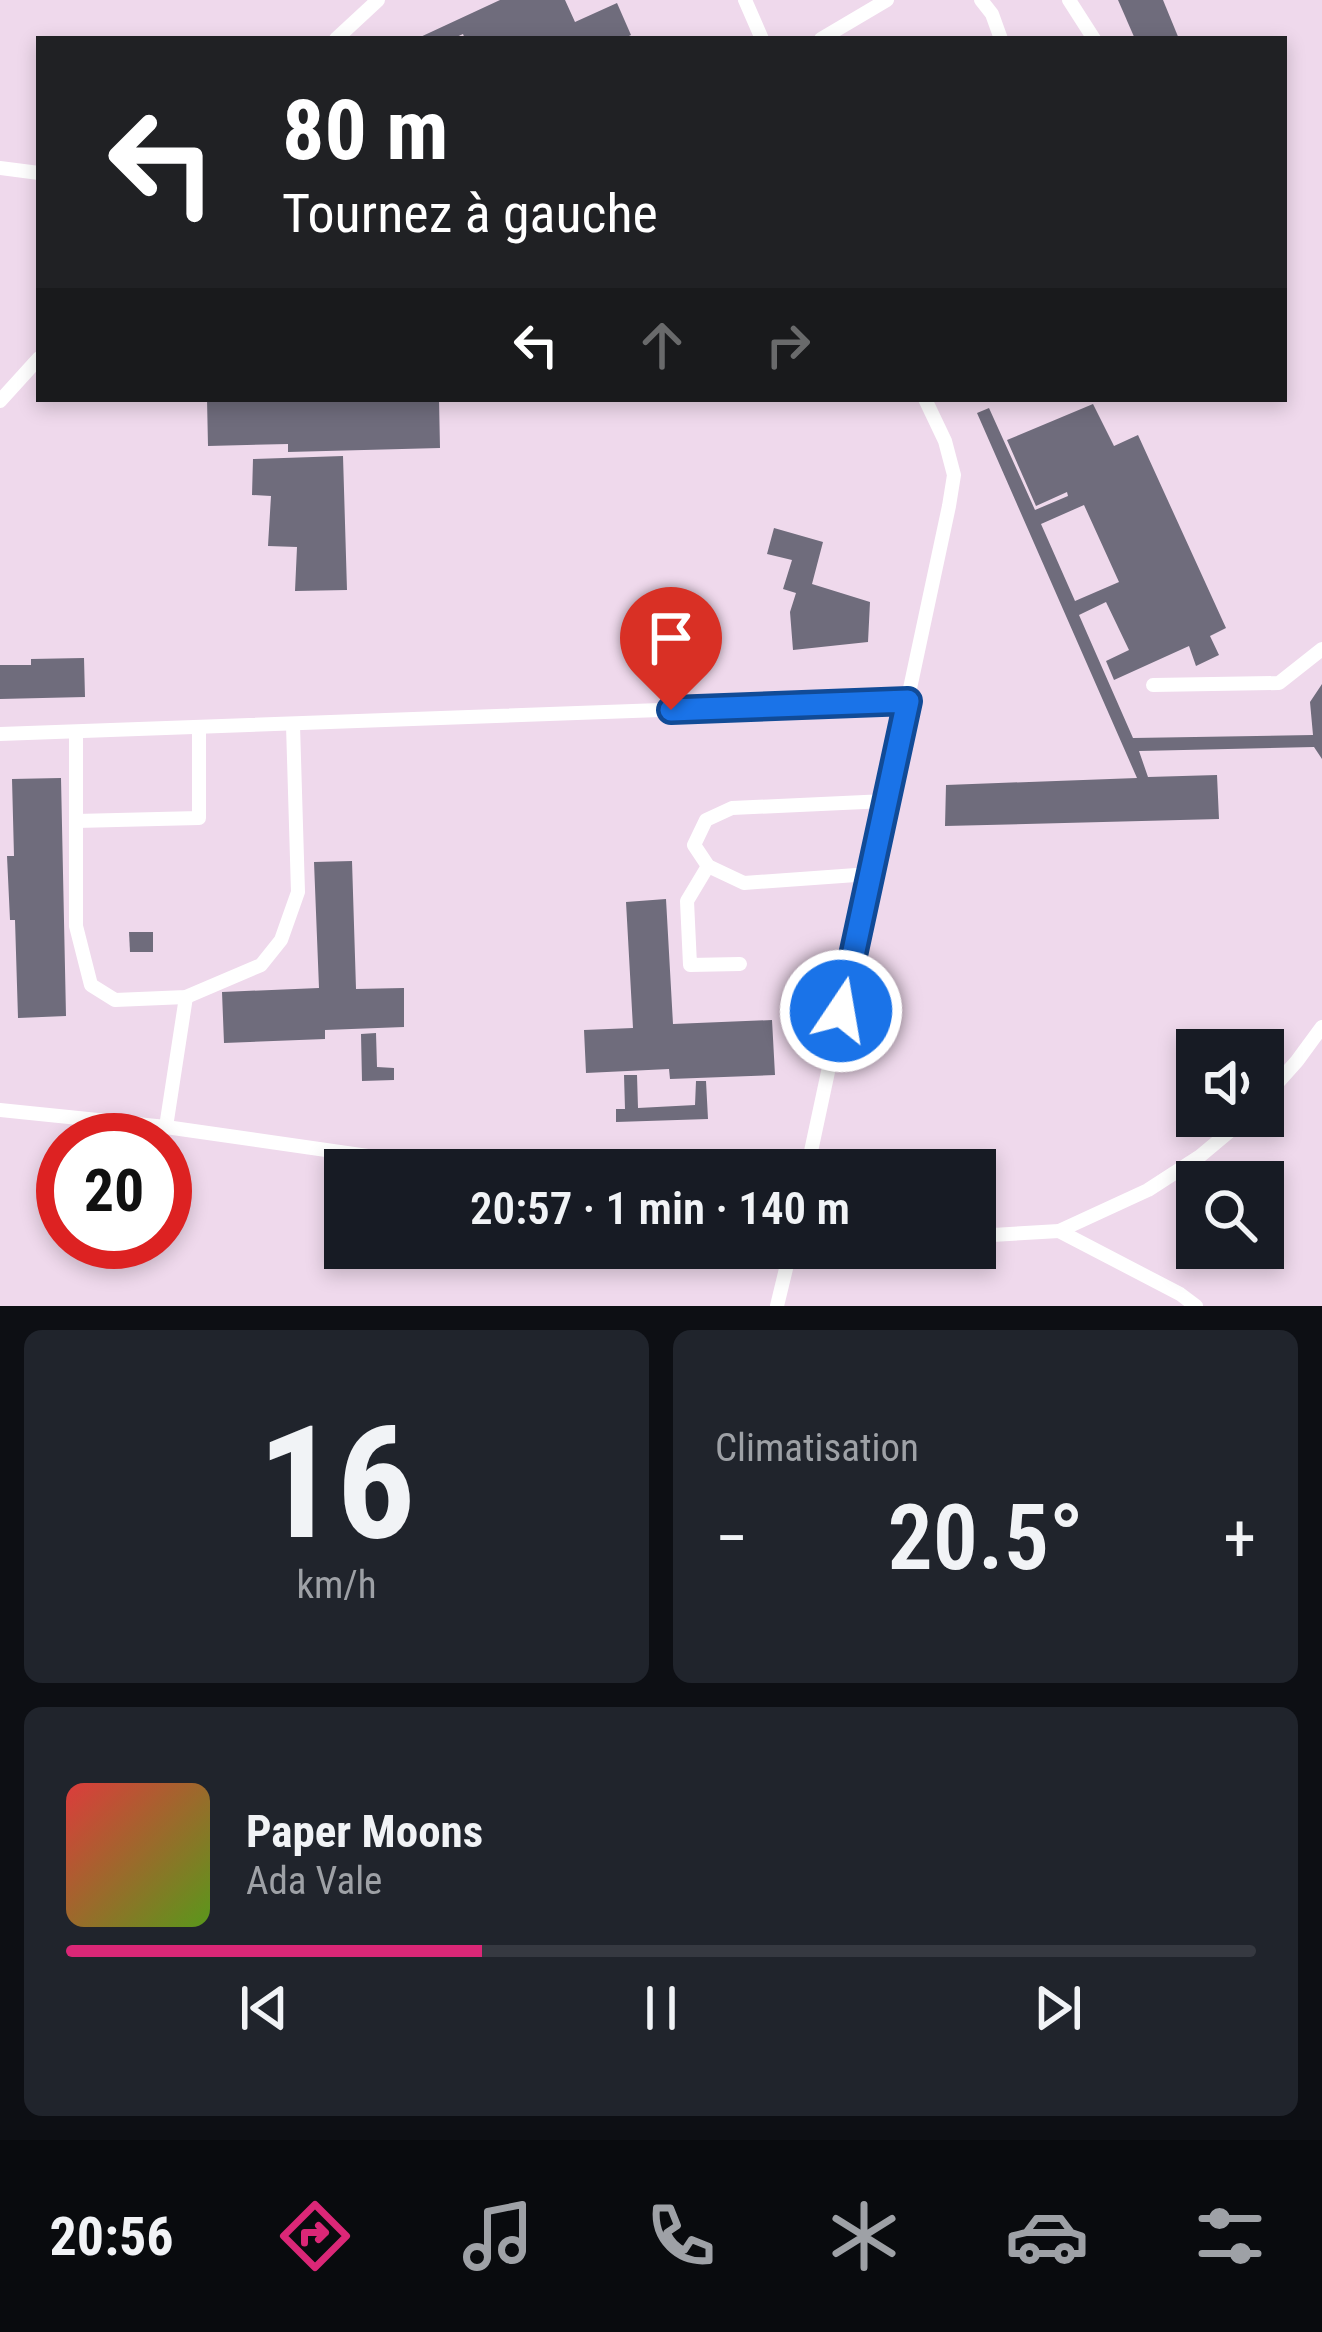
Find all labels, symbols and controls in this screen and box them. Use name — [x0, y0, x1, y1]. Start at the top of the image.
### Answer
text: 80 m — [282, 81, 449, 180]
icon: left — [84, 84, 240, 240]
text: Tournez à gauche — [282, 182, 658, 245]
icon: left — [503, 312, 569, 378]
icon: ahead — [629, 312, 695, 378]
icon: right — [755, 312, 821, 378]
pin — [620, 587, 722, 710]
icon: arrive — [638, 605, 704, 671]
position arrow — [778, 948, 904, 1074]
map controls — [1176, 1029, 1284, 1269]
button: sound — [1176, 1029, 1284, 1137]
speed limit sign: 20 — [36, 1113, 192, 1269]
button: search — [1176, 1161, 1284, 1269]
text: 20:57 · 1 min · 140 m — [470, 1182, 850, 1235]
text: 16 — [258, 1392, 415, 1575]
text: Climatisation — [715, 1425, 919, 1471]
text: 20.5° — [888, 1486, 1084, 1591]
text: − — [715, 1500, 748, 1577]
text: + — [1223, 1500, 1256, 1577]
text: km/h — [296, 1562, 377, 1608]
text: Paper Moons — [246, 1805, 483, 1858]
text: Ada Vale — [246, 1858, 382, 1904]
icon: previous — [231, 1975, 297, 2041]
icon: pause — [628, 1975, 694, 2041]
icon: next — [1025, 1975, 1091, 2041]
icon: directions — [273, 2194, 357, 2278]
icon: music — [456, 2194, 540, 2278]
icon: phone — [639, 2194, 723, 2278]
icon: climate — [822, 2194, 906, 2278]
icon: car — [1005, 2194, 1089, 2278]
icon: filters — [1188, 2194, 1272, 2278]
text: 20:56 — [50, 2205, 174, 2268]

